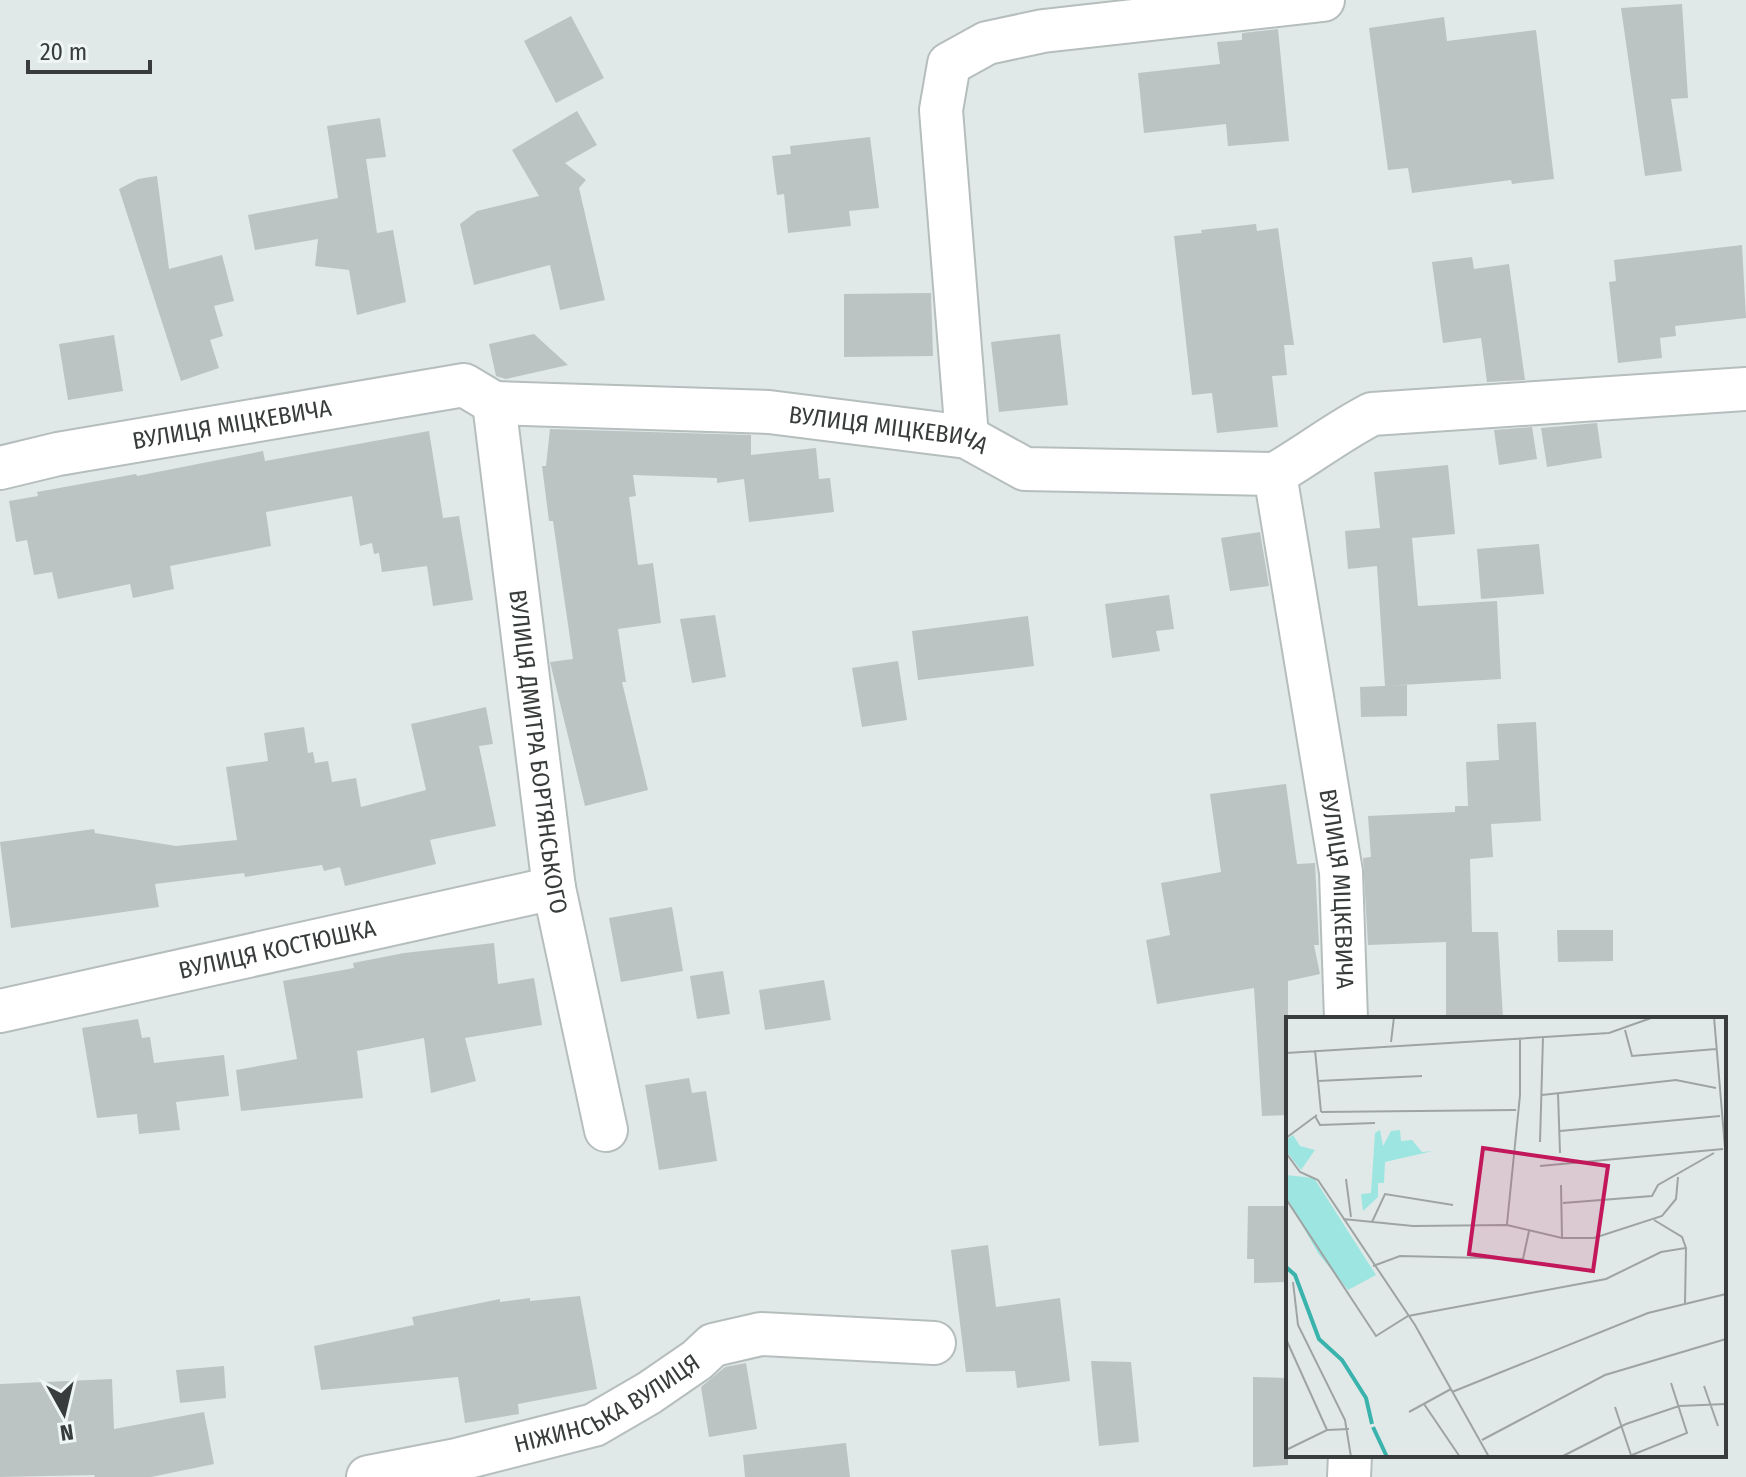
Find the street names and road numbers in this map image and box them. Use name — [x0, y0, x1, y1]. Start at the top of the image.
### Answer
street label: ВУЛИЦЯ МІЦКЕВИЧА — [130, 394, 334, 455]
street label: ВУЛИЦЯ МІЦКЕВИЧА — [787, 401, 993, 460]
street label: ВУЛИЦЯ ДМИТРА БОРТЯНСЬКОГО — [503, 588, 573, 916]
street label: ВУЛИЦЯ МІЦКЕВИЧА — [1313, 787, 1359, 990]
street label: ВУЛИЦЯ КОСТЮШКА — [176, 914, 379, 985]
street label: НІЖИНСЬКА ВУЛИЦЯ — [511, 1348, 705, 1459]

